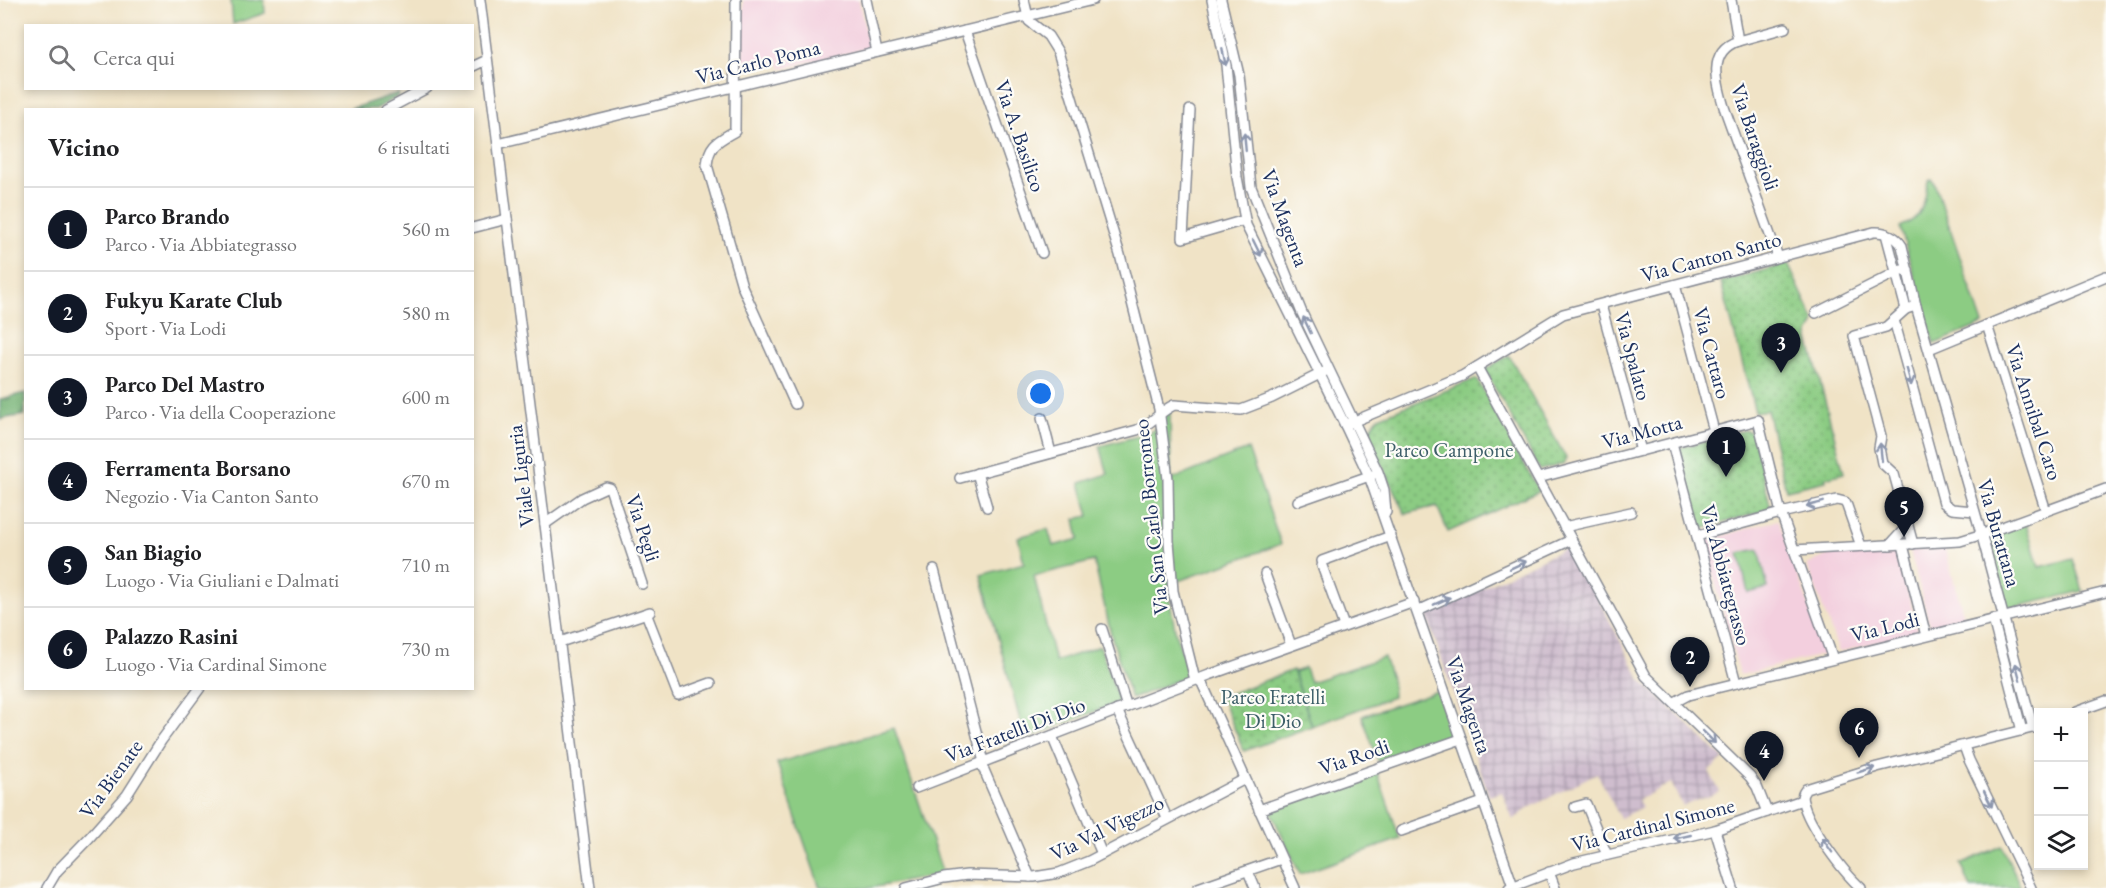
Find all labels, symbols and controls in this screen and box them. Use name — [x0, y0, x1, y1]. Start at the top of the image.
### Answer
search box — [24, 24, 474, 90]
street label: Via Carlo Poma — [693, 33, 823, 90]
icon: search — [45, 41, 78, 74]
text: Cerca qui — [93, 43, 175, 72]
one-way arrow — [1219, 47, 1230, 67]
street label: Via A. Basilico — [989, 76, 1052, 195]
street label: Via Baraggioli — [1725, 80, 1786, 194]
text: Vicino — [48, 130, 119, 164]
one-way arrow — [1239, 132, 1250, 152]
text: 6 risultati — [378, 134, 450, 160]
street label: Via Magenta — [1255, 165, 1316, 271]
text: Parco Brando — [105, 202, 229, 231]
text: 1 — [62, 216, 73, 242]
text: 560 m — [402, 216, 450, 242]
street label: Via Canton Santo — [1638, 225, 1784, 288]
text: Parco · Via Abbiategrasso — [105, 231, 297, 257]
one-way arrow — [1251, 239, 1263, 257]
text: Fukyu Karate Club — [105, 286, 282, 315]
text: 2 — [62, 300, 73, 326]
text: 580 m — [402, 300, 450, 326]
street label: Via Cattaro — [1687, 304, 1738, 402]
street label: Via Spalato — [1609, 309, 1658, 403]
text: Sport · Via Lodi — [105, 315, 226, 341]
one-way arrow — [1301, 316, 1313, 334]
pin: 3 — [1762, 324, 1800, 373]
street label: Via Annibal Caro — [2000, 340, 2069, 484]
one-way arrow — [1904, 367, 1915, 386]
text: Parco Del Mastro — [105, 370, 264, 399]
your location — [1026, 379, 1055, 408]
text: 3 — [62, 384, 73, 410]
text: 600 m — [402, 384, 450, 410]
text: Parco · Via della Cooperazione — [105, 399, 336, 425]
street label: Via Motta — [1599, 408, 1686, 455]
street label: Via San Carlo Borromeo — [1127, 418, 1174, 616]
street label: Viale Liguria — [501, 423, 540, 529]
pin: 1 — [1706, 428, 1746, 477]
park label: Parco Campone — [1385, 436, 1513, 463]
one-way arrow — [1875, 443, 1886, 463]
text: Ferramenta Borsano — [105, 454, 291, 483]
text: 4 — [62, 468, 73, 494]
text: 670 m — [402, 468, 450, 494]
street label: Via Burattana — [1971, 476, 2028, 591]
text: Negozio · Via Canton Santo — [105, 483, 319, 509]
pin: 5 — [1884, 488, 1924, 537]
street label: Via Pegli — [620, 491, 667, 565]
one-way arrow — [1806, 499, 1825, 511]
street label: Via Abbiategrasso — [1695, 502, 1758, 648]
text: San Biagio — [105, 538, 202, 567]
text: 5 — [62, 552, 73, 578]
text: 710 m — [402, 552, 450, 578]
one-way arrow — [1509, 559, 1527, 571]
text: Luogo · Via Giuliani e Dalmati — [105, 567, 339, 593]
one-way arrow — [1432, 594, 1450, 606]
street label: Via Lodi — [1848, 605, 1922, 648]
text: Palazzo Rasini — [105, 622, 238, 651]
text: 6 — [62, 636, 73, 662]
text: 730 m — [402, 636, 450, 662]
pin: 2 — [1670, 638, 1710, 687]
text: Luogo · Via Cardinal Simone — [105, 651, 327, 677]
street label: Via Magenta — [1440, 652, 1499, 758]
one-way arrow — [2012, 663, 2023, 682]
park label: Parco Fratelli Di Dio — [1221, 683, 1325, 734]
street label: Via Fratelli Di Dio — [941, 690, 1089, 769]
pin: 6 — [1840, 708, 1878, 758]
map controls — [2034, 708, 2088, 870]
button: + — [2034, 708, 2088, 762]
one-way arrow — [1702, 729, 1716, 744]
street label: Via Rodi — [1315, 732, 1393, 781]
pin: 4 — [1744, 732, 1784, 781]
street label: Via Bienate — [73, 734, 148, 824]
button: − — [2034, 762, 2088, 816]
one-way arrow — [1856, 764, 1875, 775]
street label: Via Val Vigezzo — [1045, 788, 1168, 867]
one-way arrow — [1982, 790, 1994, 808]
street label: Via Cardinal Simone — [1569, 791, 1737, 858]
button: layers — [2034, 816, 2088, 870]
one-way arrow — [1673, 832, 1692, 844]
one-way arrow — [1821, 838, 1833, 854]

